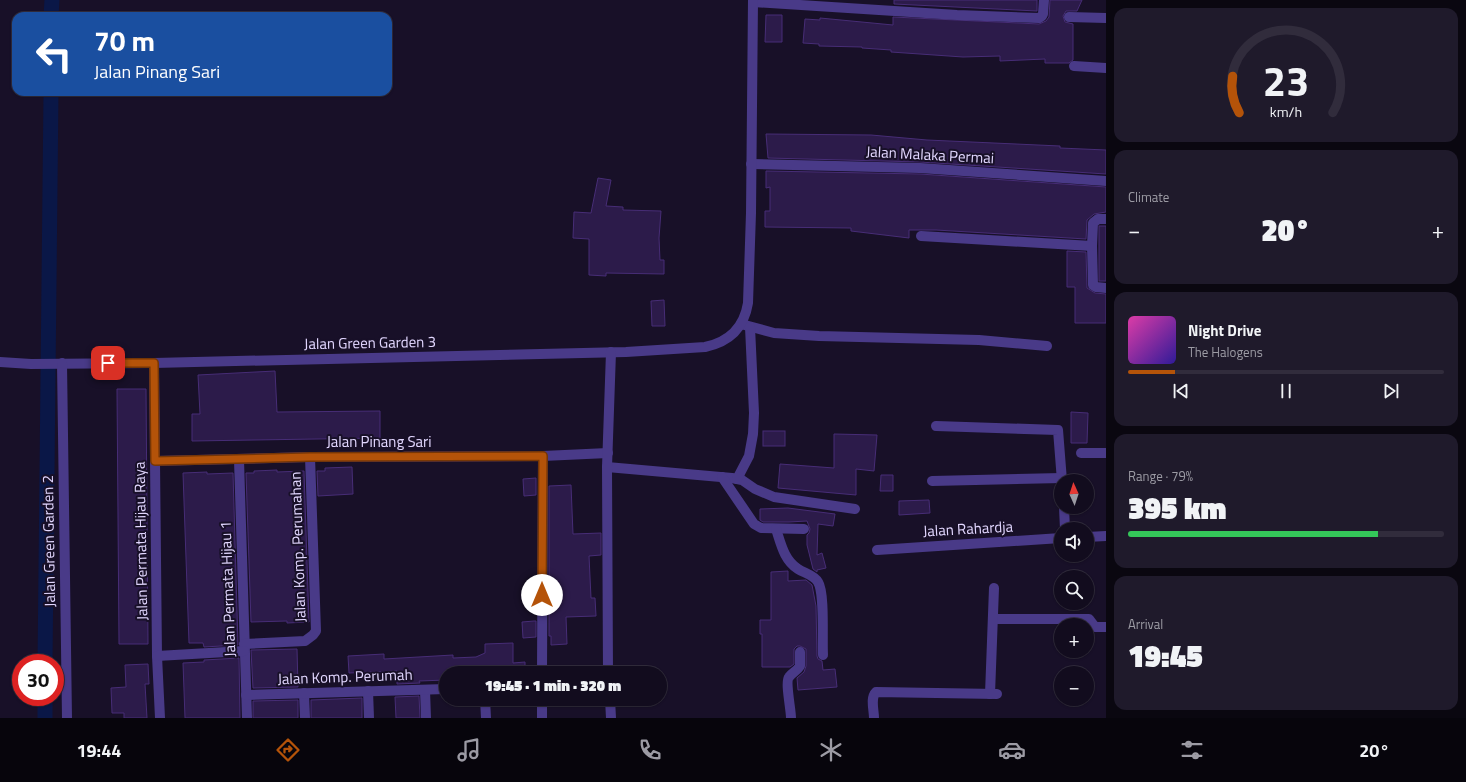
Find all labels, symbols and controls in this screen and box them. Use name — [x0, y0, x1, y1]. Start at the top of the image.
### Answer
text: 70 m — [94, 19, 155, 62]
icon: left — [28, 28, 80, 80]
text: 23 — [1263, 49, 1309, 112]
text: Jalan Pinang Sari — [94, 58, 220, 85]
text: km/h — [1270, 101, 1302, 123]
street label: Jalan Malaka Permai — [865, 140, 995, 169]
text: Climate — [1128, 187, 1169, 207]
text: 20° — [1261, 207, 1311, 253]
text: − — [1128, 213, 1140, 247]
text: + — [1432, 213, 1444, 247]
text: Night Drive — [1188, 319, 1261, 342]
street label: Jalan Green Garden 3 — [304, 330, 436, 355]
text: The Halogens — [1188, 342, 1263, 362]
pin — [91, 346, 125, 380]
icon: arrive — [97, 352, 119, 374]
icon: previous — [1170, 380, 1192, 402]
icon: pause — [1275, 380, 1297, 402]
icon: next — [1380, 380, 1402, 402]
street label: Jalan Pinang Sari — [326, 430, 432, 453]
street label: Jalan Permata Hijau Raya — [128, 461, 153, 621]
text: Range · 79% — [1128, 466, 1193, 486]
street label: Jalan Komp. Perumahan — [283, 471, 312, 623]
north arrow — [1054, 474, 1094, 514]
map controls — [1054, 474, 1094, 706]
street label: Jalan Green Garden 2 — [36, 475, 61, 607]
text: 395 km — [1128, 485, 1226, 531]
street label: Jalan Rahardja — [922, 515, 1014, 542]
street label: Jalan Permata Hijau 1 — [214, 521, 241, 657]
button: sound — [1054, 522, 1094, 562]
button: search — [1054, 570, 1094, 610]
position arrow — [521, 574, 563, 616]
text: Arrival — [1128, 614, 1163, 634]
button: + — [1054, 618, 1094, 658]
text: 19:45 — [1128, 633, 1203, 679]
speed limit sign: 30 — [12, 654, 64, 706]
street label: Jalan Komp. Perumah — [277, 663, 413, 690]
button: − — [1054, 666, 1094, 706]
text: 19:45 · 1 min · 320 m — [485, 674, 621, 697]
icon: directions — [274, 736, 302, 764]
icon: music — [455, 736, 483, 764]
icon: phone — [636, 736, 664, 764]
icon: climate — [817, 736, 845, 764]
icon: car — [998, 736, 1026, 764]
icon: filters — [1178, 736, 1206, 764]
text: 19:44 — [76, 737, 121, 764]
text: 20° — [1359, 737, 1390, 764]

